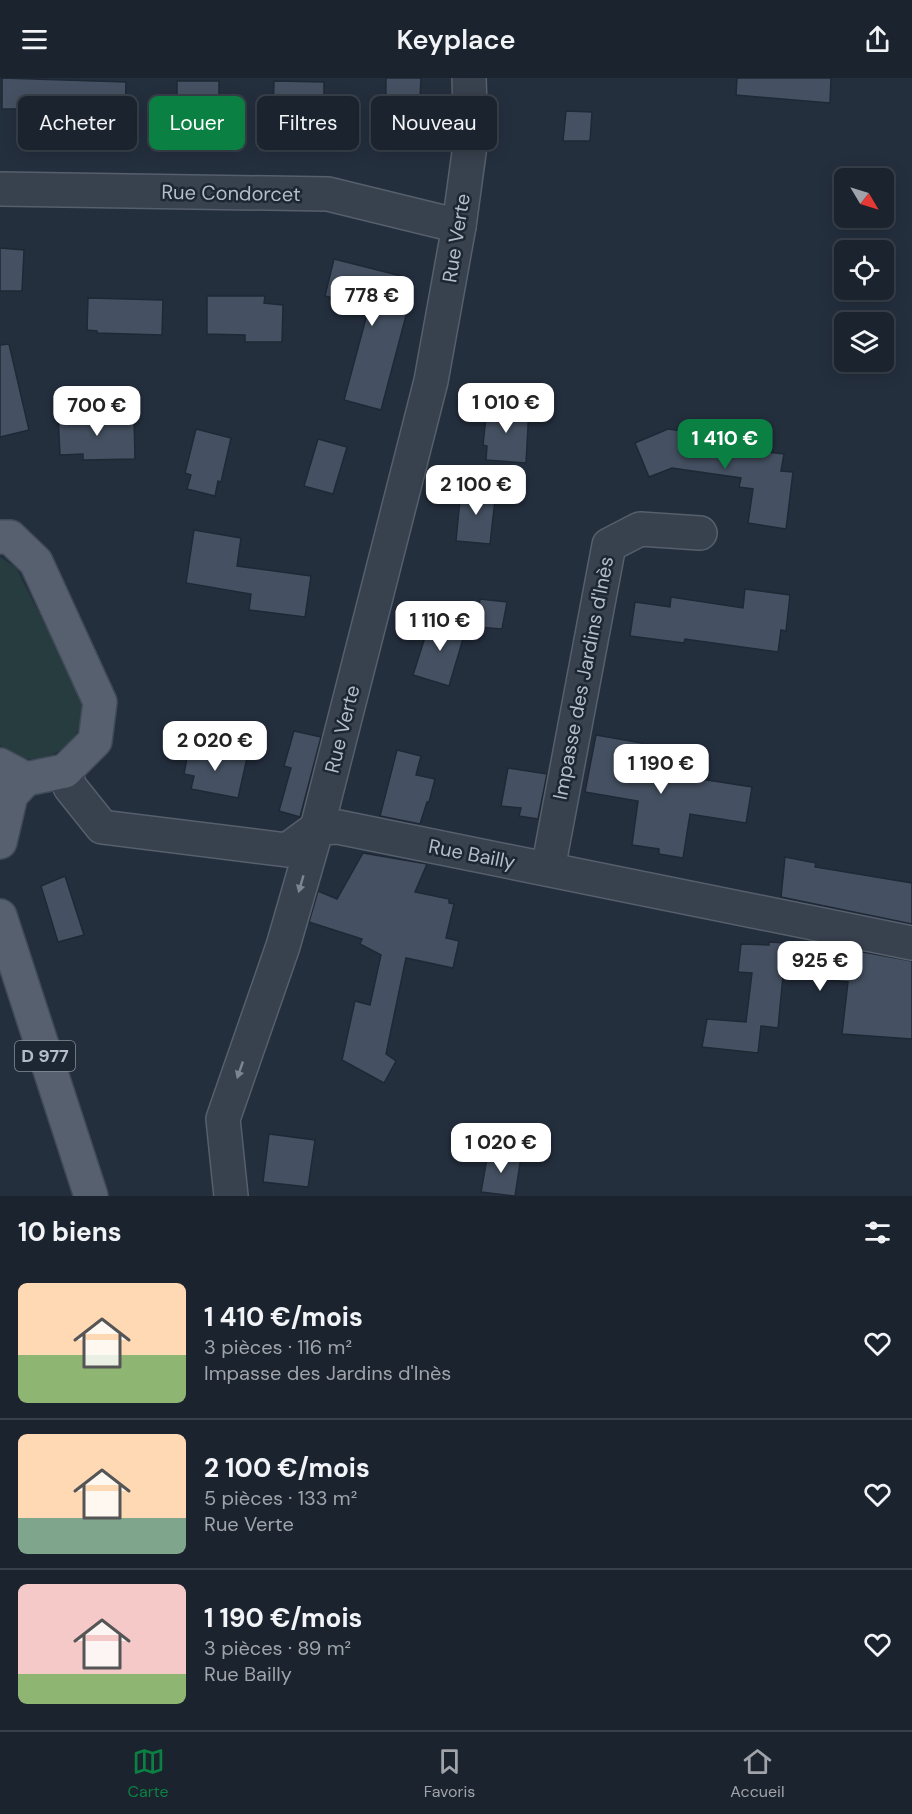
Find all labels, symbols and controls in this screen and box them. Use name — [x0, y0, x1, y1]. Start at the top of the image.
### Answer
text: Keyplace — [396, 22, 516, 57]
icon: menu — [18, 23, 51, 56]
icon: share — [861, 23, 894, 56]
chip: Acheter — [18, 96, 137, 150]
chip: Louer — [149, 96, 245, 150]
chip: Filtres — [257, 96, 359, 150]
chip: Nouveau — [371, 96, 497, 150]
north arrow — [834, 168, 894, 228]
map controls — [834, 168, 894, 372]
street label: Rue Condorcet — [161, 179, 301, 207]
street label: Rue Verte — [436, 192, 476, 284]
button: locate — [834, 240, 894, 300]
pin: 778 € — [330, 276, 414, 327]
text: 778 € — [345, 282, 399, 308]
button: layers — [834, 312, 894, 372]
pin: 1 010 € — [451, 383, 561, 434]
pin: 700 € — [55, 386, 139, 437]
text: 1 010 € — [472, 389, 540, 415]
text: 700 € — [67, 392, 127, 418]
pin: 1 410 € — [670, 419, 780, 470]
text: 1 410 € — [692, 425, 758, 451]
pin: 2 100 € — [421, 465, 531, 516]
text: 2 100 € — [440, 471, 512, 497]
street label: Impasse des Jardins d'Inès — [547, 554, 619, 802]
pin: 1 110 € — [385, 601, 495, 652]
text: 1 110 € — [409, 607, 471, 633]
street label: Rue Verte — [319, 682, 365, 776]
pin: 2 020 € — [160, 721, 270, 772]
text: 2 020 € — [177, 727, 253, 753]
pin: 1 190 € — [606, 744, 716, 795]
text: 1 190 € — [628, 750, 694, 776]
street label: Rue Bailly — [426, 833, 518, 875]
one-way arrow — [296, 875, 305, 893]
pin: 925 € — [778, 941, 862, 992]
text: 925 € — [791, 947, 849, 973]
road number: D 977 — [15, 1041, 75, 1071]
one-way arrow — [235, 1061, 245, 1079]
pin: 1 020 € — [446, 1123, 556, 1174]
text: 1 020 € — [465, 1129, 537, 1155]
text: 10 biens — [18, 1215, 122, 1249]
icon: filters — [861, 1216, 894, 1249]
text: 1 410 €/mois — [204, 1300, 363, 1334]
icon: home — [66, 1307, 138, 1379]
icon: heart — [861, 1327, 894, 1360]
text: 3 pièces · 116 m² — [204, 1334, 352, 1360]
text: Impasse des Jardins d'Inès — [204, 1360, 451, 1386]
text: 2 100 €/mois — [204, 1451, 370, 1485]
icon: home — [66, 1458, 138, 1530]
icon: heart — [861, 1478, 894, 1511]
text: 5 pièces · 133 m² — [204, 1485, 357, 1511]
text: Rue Verte — [204, 1511, 294, 1537]
text: 1 190 €/mois — [204, 1601, 362, 1635]
icon: home — [66, 1608, 138, 1680]
icon: heart — [861, 1628, 894, 1661]
text: 3 pièces · 89 m² — [204, 1635, 351, 1661]
text: Rue Bailly — [204, 1661, 292, 1687]
tab: Carte — [127, 1745, 169, 1802]
tab: Favoris — [424, 1745, 475, 1802]
tab: Accueil — [730, 1745, 785, 1802]

